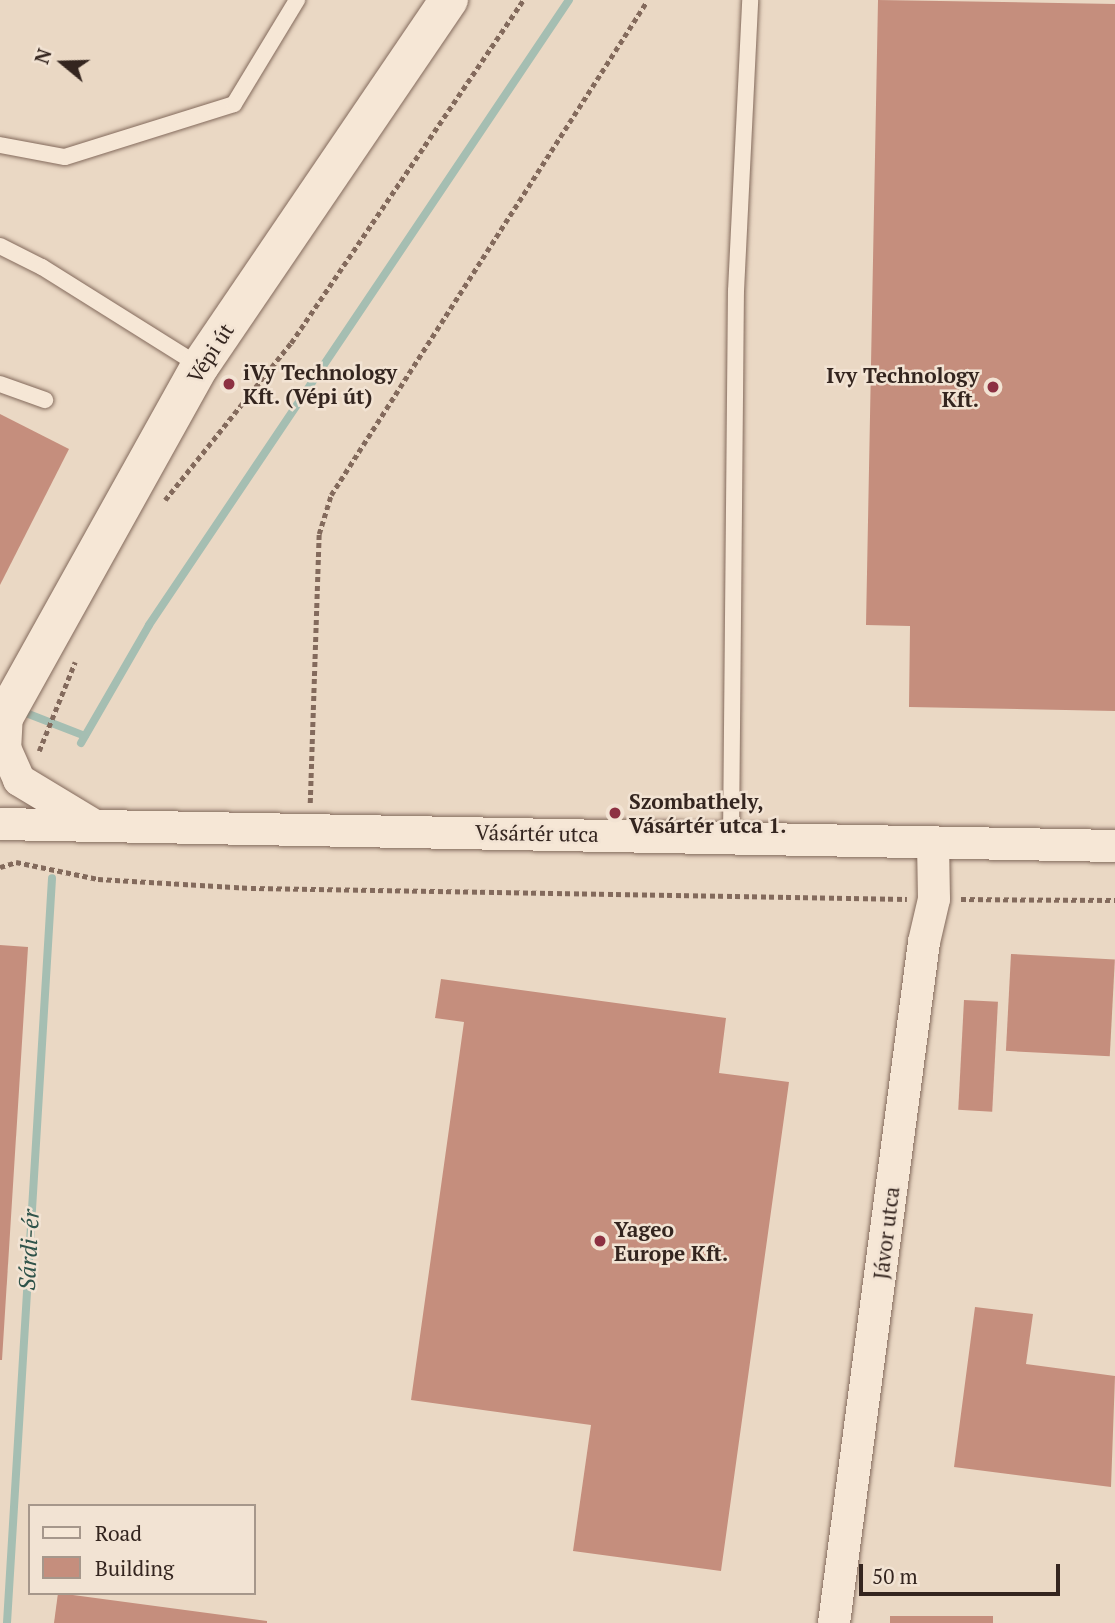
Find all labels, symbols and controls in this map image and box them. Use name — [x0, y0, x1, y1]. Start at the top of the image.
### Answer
north arrow — [28, 28, 98, 98]
text: N — [29, 45, 57, 67]
street label: Vépi út — [181, 318, 239, 388]
place label: iVy Technology Kft. (Vépi út) — [243, 359, 397, 409]
place label: Ivy Technology Kft. — [826, 362, 979, 412]
marker: iVy Technology Kft. (Vépi út) — [221, 376, 237, 392]
marker: Ivy Technology Kft. — [985, 379, 1001, 395]
place label: Szombathely, Vásártér utca 1. — [629, 788, 786, 838]
marker: Szombathely, Vásártér utca 1. — [607, 805, 623, 821]
street label: Vásártér utca — [475, 819, 599, 847]
street label: Jávor utca — [868, 1185, 904, 1281]
water label: Sárdi-ér — [13, 1209, 45, 1291]
place label: Yageo Europe Kft. — [614, 1216, 728, 1266]
marker: Yageo Europe Kft. — [592, 1233, 608, 1249]
legend — [28, 1504, 256, 1595]
text: Road — [95, 1519, 142, 1547]
scale bar — [863, 1550, 1064, 1594]
text: Building — [95, 1554, 174, 1582]
text: 50 m — [872, 1562, 918, 1590]

